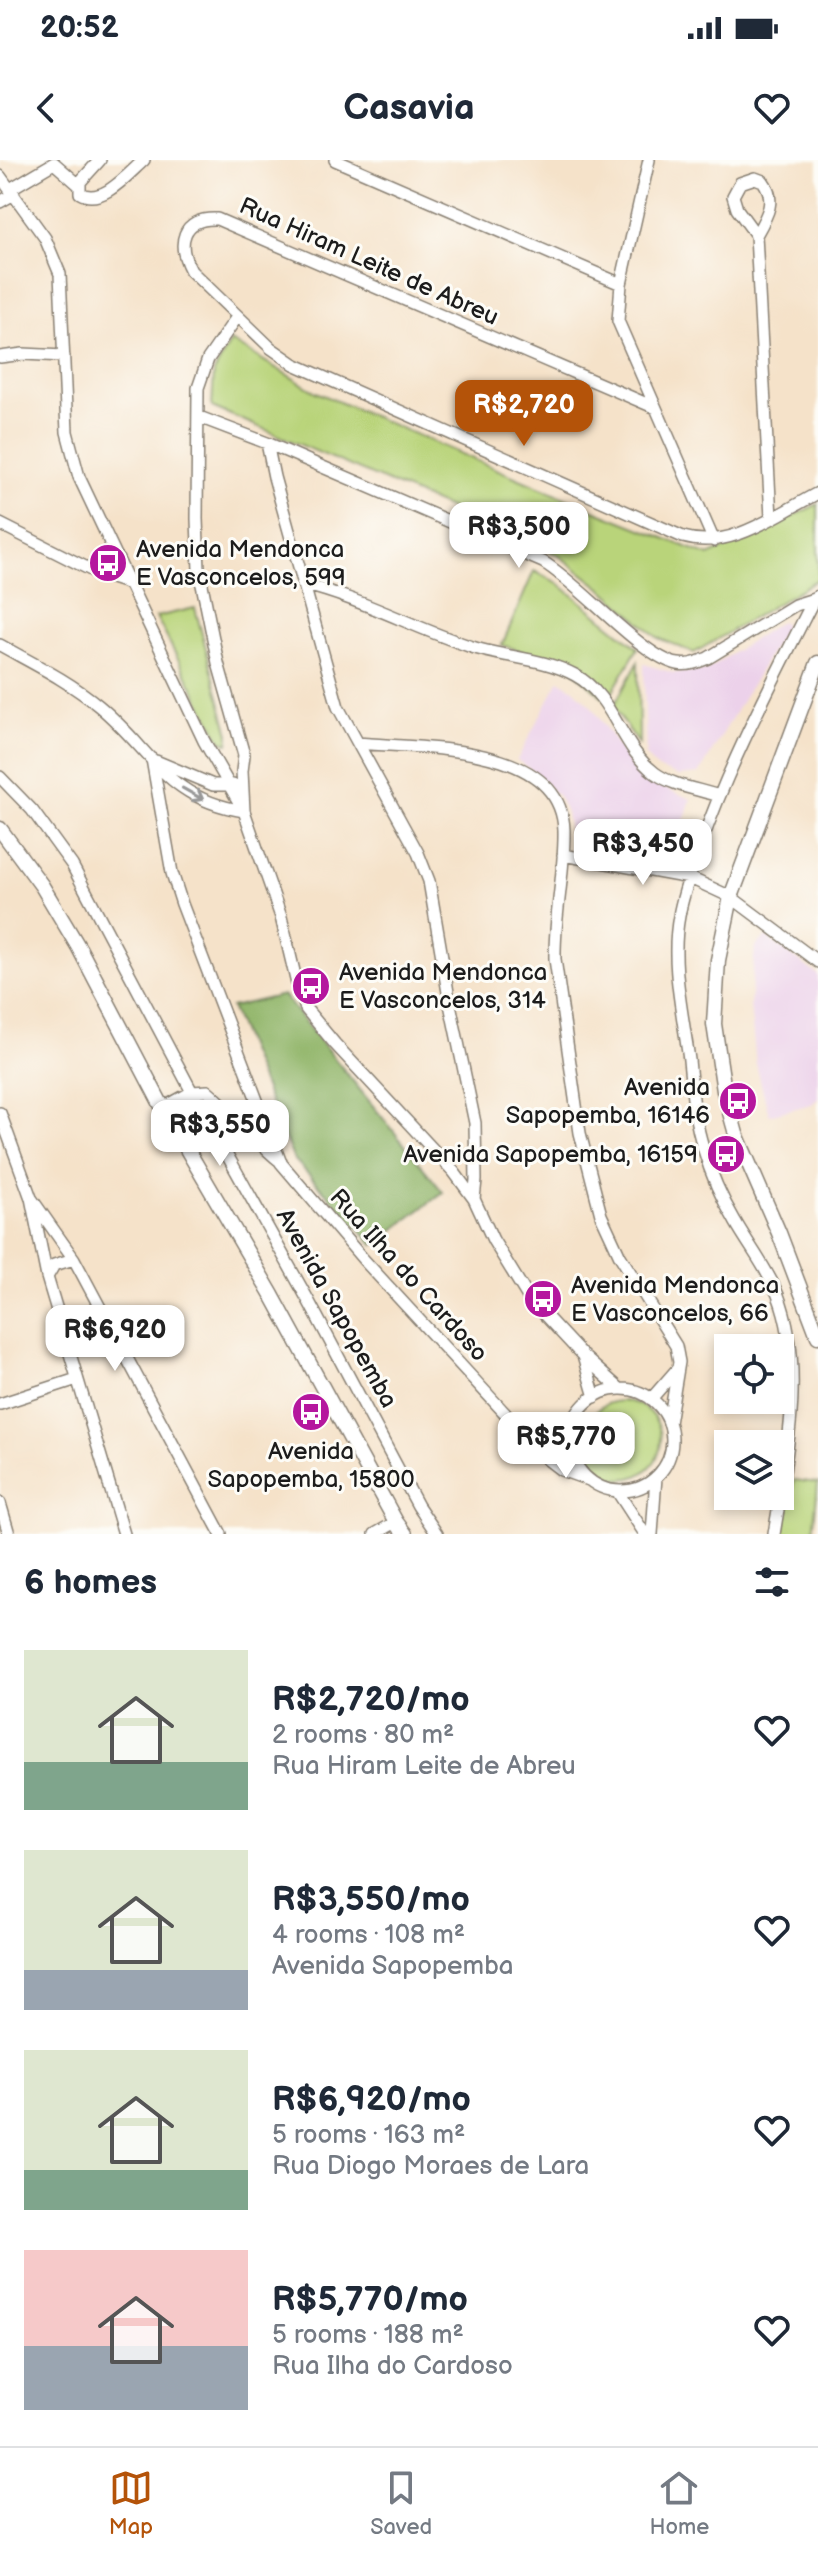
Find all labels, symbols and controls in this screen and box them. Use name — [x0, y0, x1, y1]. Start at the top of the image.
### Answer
text: 20:52 — [40, 10, 119, 46]
icon: back — [24, 86, 68, 130]
icon: heart — [750, 86, 794, 130]
text: Casavia — [343, 87, 475, 130]
street label: Rua Hiram Leite de Abreu — [235, 191, 503, 332]
pin: R$2,720 — [450, 380, 598, 448]
text: R$2,720 — [473, 390, 575, 421]
pin: R$3,500 — [445, 502, 593, 570]
text: R$3,500 — [467, 512, 571, 543]
place label: Avenida Mendonca E Vasconcelos, 599 — [136, 535, 346, 592]
bus stop icon: Avenida Mendonca E Vasconcelos, 599 — [87, 542, 129, 584]
one-way arrow — [181, 786, 204, 802]
pin: R$3,450 — [569, 819, 717, 887]
text: R$3,450 — [592, 829, 694, 860]
place label: Avenida Mendonca E Vasconcelos, 314 — [339, 958, 547, 1015]
bus stop icon: Avenida Mendonca E Vasconcelos, 314 — [290, 965, 332, 1007]
place label: Avenida Sapopemba, 16146 — [506, 1073, 710, 1130]
bus stop icon: Avenida Sapopemba, 16146 — [717, 1080, 759, 1122]
pin: R$3,550 — [146, 1100, 294, 1168]
text: R$3,550 — [169, 1110, 271, 1141]
bus stop icon: Avenida Sapopemba, 16159 — [705, 1133, 747, 1175]
place label: Avenida Sapopemba, 16159 — [403, 1140, 698, 1169]
street label: Rua Ilha do Cardoso — [324, 1183, 494, 1368]
street label: Avenida Sapopemba — [270, 1204, 403, 1413]
place label: Avenida Mendonca E Vasconcelos, 66 — [571, 1271, 779, 1328]
bus stop icon: Avenida Mendonca E Vasconcelos, 66 — [522, 1278, 564, 1320]
pin: R$6,920 — [41, 1305, 189, 1373]
text: R$6,920 — [63, 1315, 167, 1346]
map controls — [714, 1334, 794, 1510]
button: locate — [714, 1334, 794, 1414]
bus stop icon: Avenida Sapopemba, 15800 — [290, 1391, 332, 1433]
pin: R$5,770 — [492, 1412, 640, 1480]
text: R$5,770 — [516, 1422, 616, 1453]
button: layers — [714, 1430, 794, 1510]
place label: Avenida Sapopemba, 15800 — [207, 1437, 415, 1494]
icon: filters — [750, 1560, 794, 1604]
text: 6 homes — [24, 1562, 157, 1603]
text: R$2,720/mo — [272, 1679, 470, 1720]
icon: home — [88, 1682, 184, 1778]
icon: heart — [750, 1708, 794, 1752]
text: 2 rooms · 80 m² — [272, 1720, 454, 1751]
text: Rua Hiram Leite de Abreu — [272, 1751, 576, 1782]
text: R$3,550/mo — [272, 1879, 470, 1920]
icon: home — [88, 1882, 184, 1978]
icon: heart — [750, 1908, 794, 1952]
text: 4 rooms · 108 m² — [272, 1920, 465, 1951]
text: Avenida Sapopemba — [272, 1951, 514, 1982]
text: R$6,920/mo — [272, 2079, 471, 2120]
icon: home — [88, 2082, 184, 2178]
icon: heart — [750, 2108, 794, 2152]
text: 5 rooms · 163 m² — [272, 2120, 465, 2151]
text: Rua Diogo Moraes de Lara — [272, 2151, 589, 2182]
text: R$5,770/mo — [272, 2279, 468, 2320]
icon: home — [88, 2282, 184, 2378]
icon: heart — [750, 2308, 794, 2352]
text: 5 rooms · 188 m² — [272, 2320, 464, 2351]
text: Rua Ilha do Cardoso — [272, 2351, 513, 2382]
tab: Map — [109, 2466, 153, 2541]
tab: Saved — [370, 2466, 432, 2541]
tab: Home — [649, 2466, 709, 2541]

